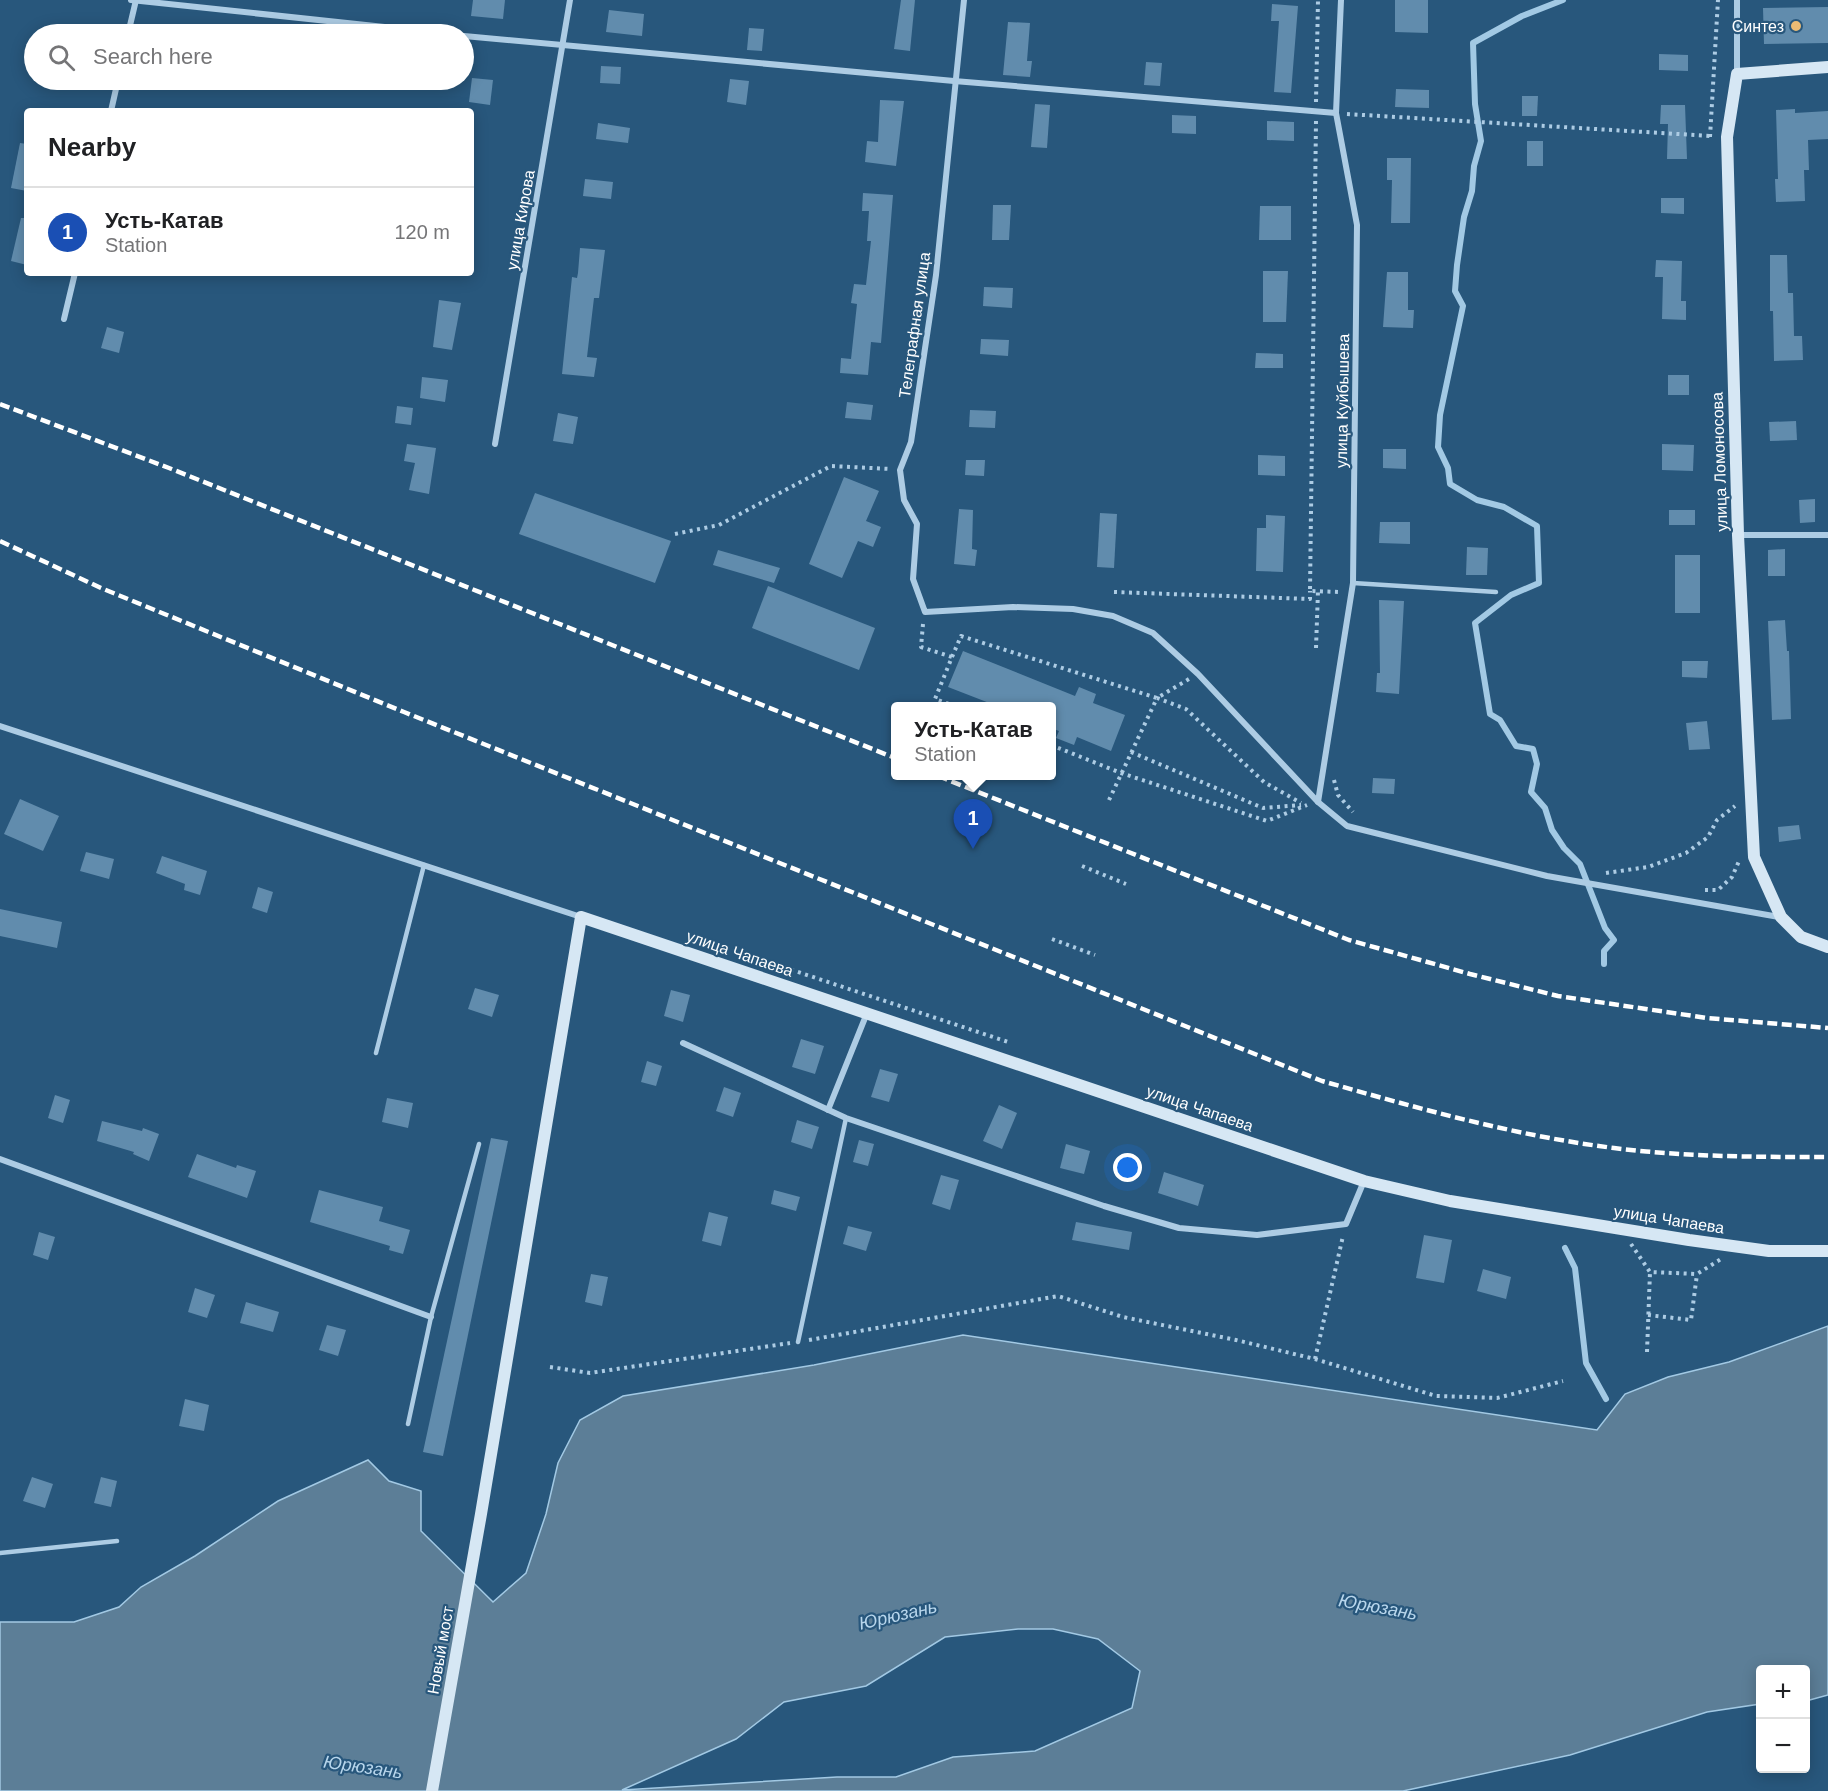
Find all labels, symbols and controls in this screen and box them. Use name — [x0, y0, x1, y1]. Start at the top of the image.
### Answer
place label: Синтез — [1732, 18, 1784, 35]
marker: Синтез — [1789, 19, 1803, 33]
search box — [24, 24, 474, 90]
icon: search — [45, 41, 78, 74]
text: Search here — [93, 44, 213, 69]
text: Nearby — [48, 132, 136, 162]
street label: улица Кирова — [503, 168, 538, 272]
text: Усть-Катав — [105, 208, 224, 233]
text: 1 — [62, 221, 73, 243]
text: 120 m — [394, 221, 450, 243]
text: Station — [105, 234, 167, 256]
street label: Телеграфная улица — [896, 251, 933, 399]
street label: улица Куйбышева — [1333, 334, 1352, 468]
street label: улица Ломоносова — [1709, 392, 1730, 532]
popup — [891, 702, 1056, 780]
text: Усть-Катав — [914, 717, 1033, 742]
text: Station — [914, 743, 976, 765]
pin: 1 — [954, 800, 992, 849]
street label: улица Чапаева — [684, 927, 795, 980]
street label: улица Чапаева — [1144, 1082, 1255, 1135]
your location — [1113, 1153, 1142, 1182]
street label: улица Чапаева — [1612, 1202, 1726, 1237]
water label: Юрюзань — [1337, 1590, 1419, 1624]
water label: Юрюзань — [857, 1596, 939, 1634]
street label: Новый мост — [424, 1604, 457, 1695]
map controls — [1756, 1665, 1810, 1773]
button: + — [1756, 1665, 1810, 1719]
button: − — [1756, 1719, 1810, 1773]
water label: Юрюзань — [322, 1752, 404, 1782]

